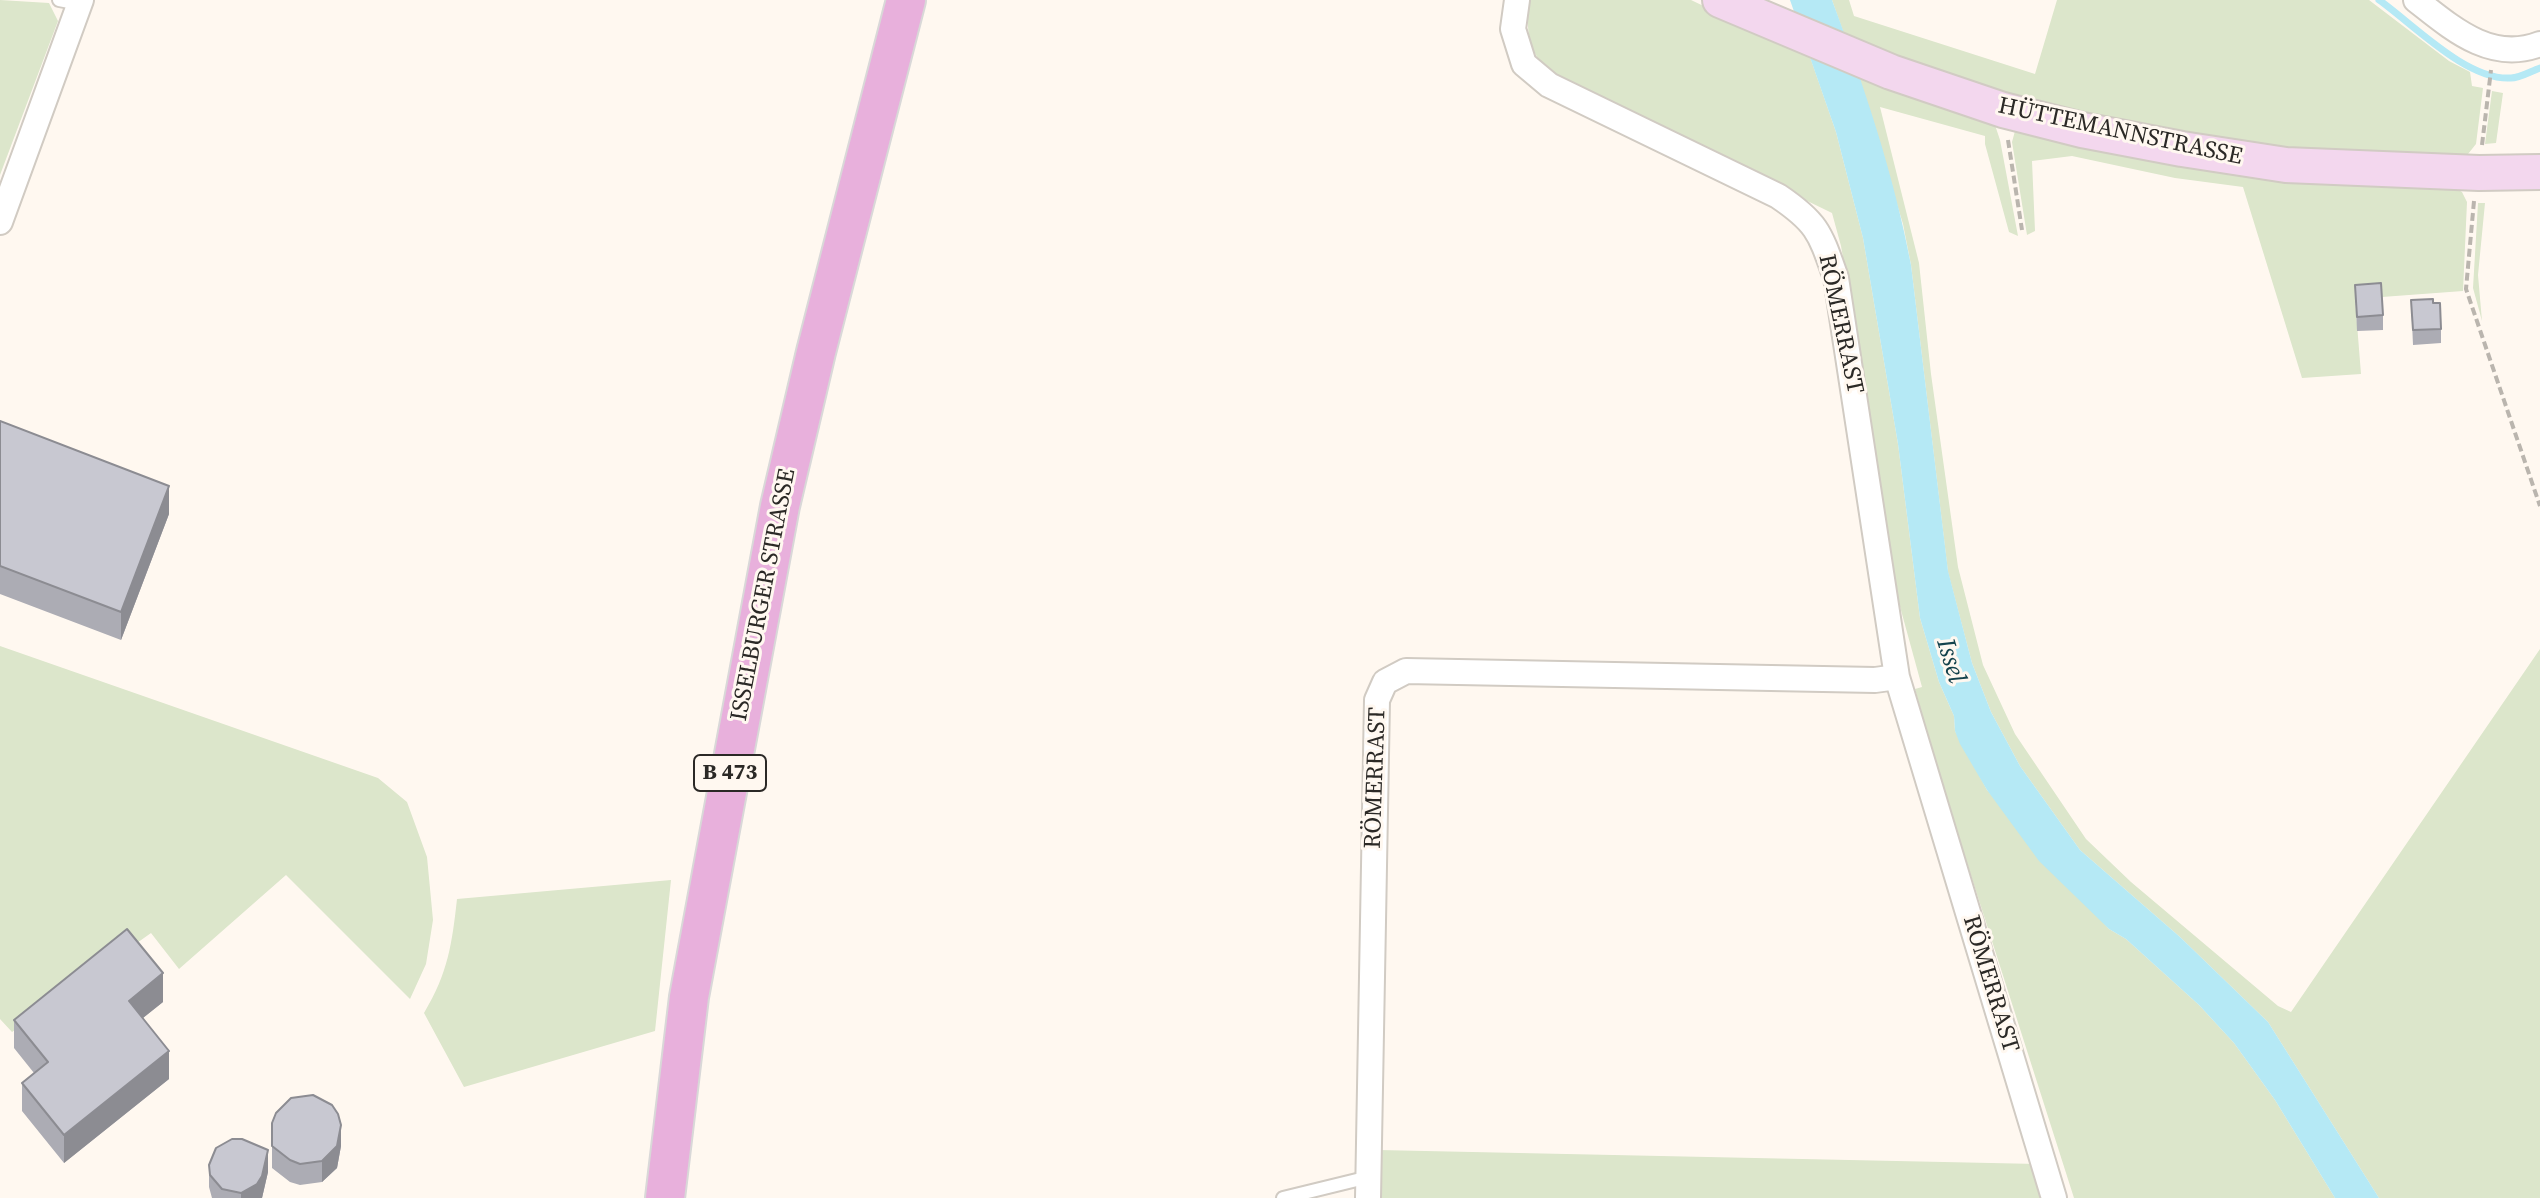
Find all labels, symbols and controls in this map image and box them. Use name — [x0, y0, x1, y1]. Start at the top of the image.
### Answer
street label: HÜTTEMANNSTRASSE — [1995, 92, 2245, 172]
street label: RÖMERRAST — [1811, 252, 1869, 396]
street label: ISSELBURGER STRASSE — [725, 466, 803, 724]
water label: Issel — [1929, 635, 1971, 687]
street label: RÖMERRAST — [1359, 707, 1393, 849]
road number: B 473 — [694, 755, 766, 791]
street label: RÖMERRAST — [1956, 912, 2024, 1056]

